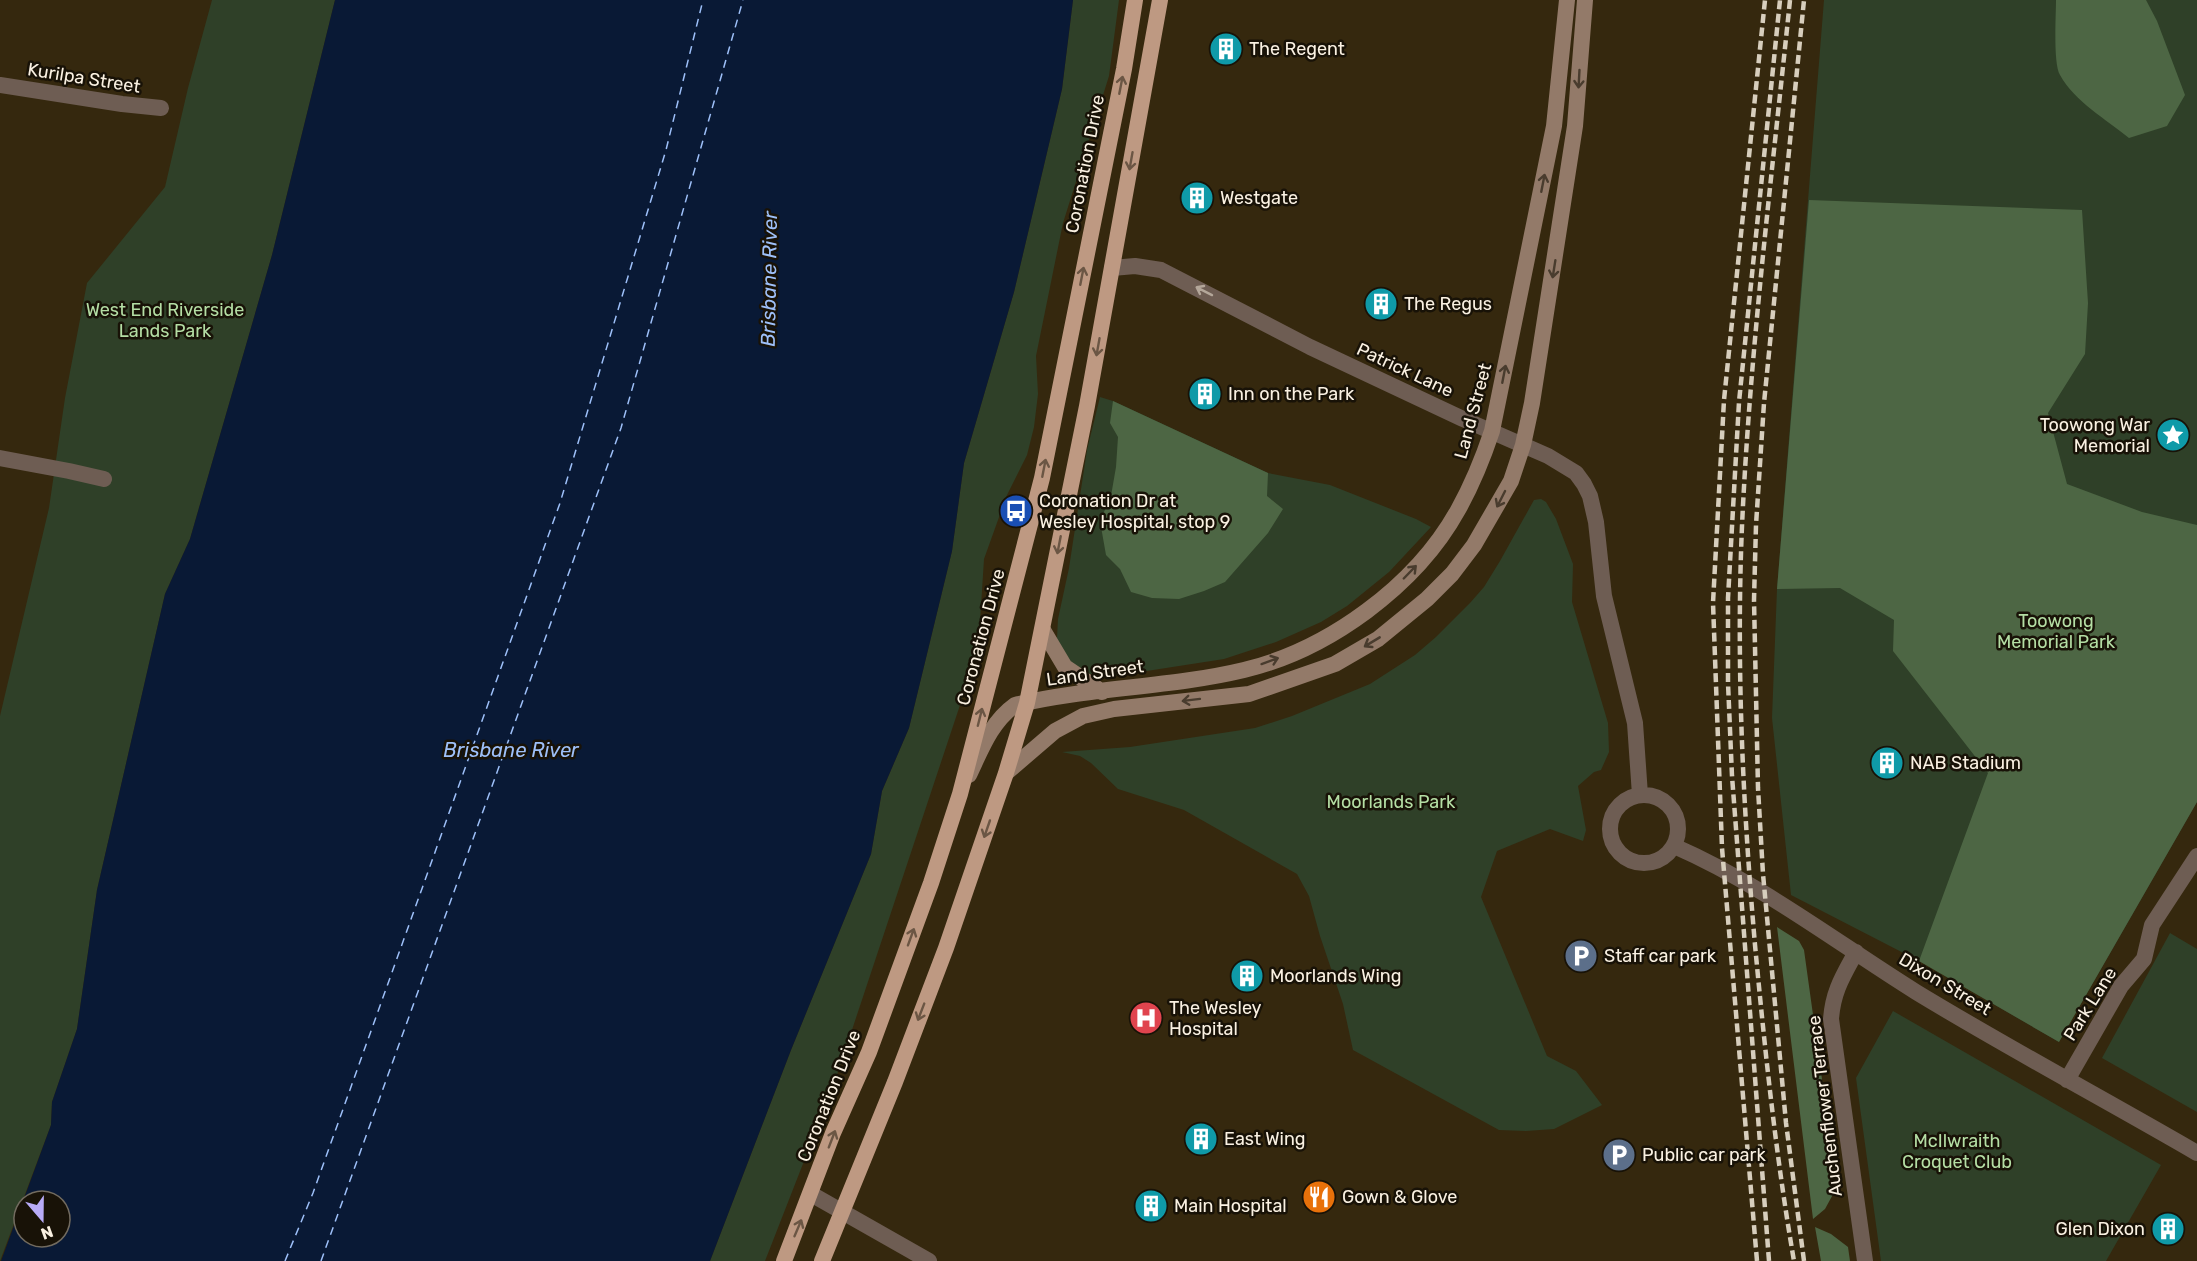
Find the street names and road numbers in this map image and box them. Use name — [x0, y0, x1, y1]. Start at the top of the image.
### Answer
street label: Kurilpa Street — [26, 58, 142, 98]
street label: Coronation Drive — [1061, 93, 1109, 235]
street label: Patrick Lane — [1353, 338, 1457, 402]
street label: Land Street — [1450, 361, 1496, 461]
street label: Coronation Drive — [952, 566, 1010, 708]
street label: Land Street — [1045, 655, 1145, 691]
street label: Dixon Street — [1895, 948, 1995, 1020]
street label: Park Lane — [2059, 963, 2121, 1045]
street label: Auchenflower Terrace — [1803, 1014, 1847, 1198]
street label: Coronation Drive — [792, 1027, 866, 1165]

